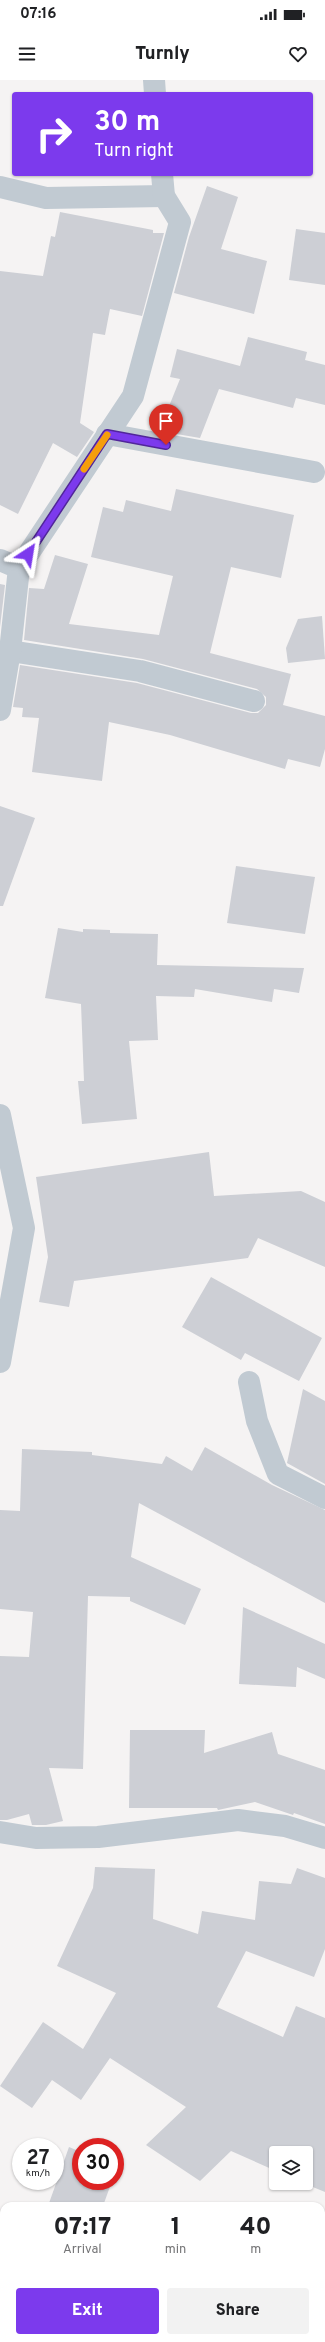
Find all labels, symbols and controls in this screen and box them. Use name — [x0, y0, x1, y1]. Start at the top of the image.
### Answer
text: 07:16 — [20, 5, 57, 24]
icon: menu — [16, 43, 38, 65]
text: Turnly — [135, 43, 190, 66]
icon: heart — [287, 43, 309, 65]
text: 30 m — [94, 105, 160, 141]
icon: right — [28, 108, 80, 160]
text: Turn right — [94, 140, 174, 163]
pin — [149, 404, 183, 445]
icon: arrive — [155, 410, 177, 432]
position arrow — [7, 533, 49, 575]
speed limit sign: 30 — [72, 2138, 124, 2190]
text: 27 — [27, 2146, 49, 2172]
map controls — [269, 2146, 313, 2190]
button: layers — [269, 2146, 313, 2190]
text: km/h — [26, 2167, 50, 2180]
text: 07:17 — [54, 2213, 111, 2243]
text: 1 — [171, 2213, 180, 2243]
text: 40 — [240, 2213, 271, 2243]
text: Arrival — [63, 2242, 102, 2258]
text: min — [165, 2242, 186, 2258]
text: m — [250, 2242, 261, 2258]
button: Exit — [16, 2288, 159, 2334]
button: Share — [167, 2288, 309, 2334]

